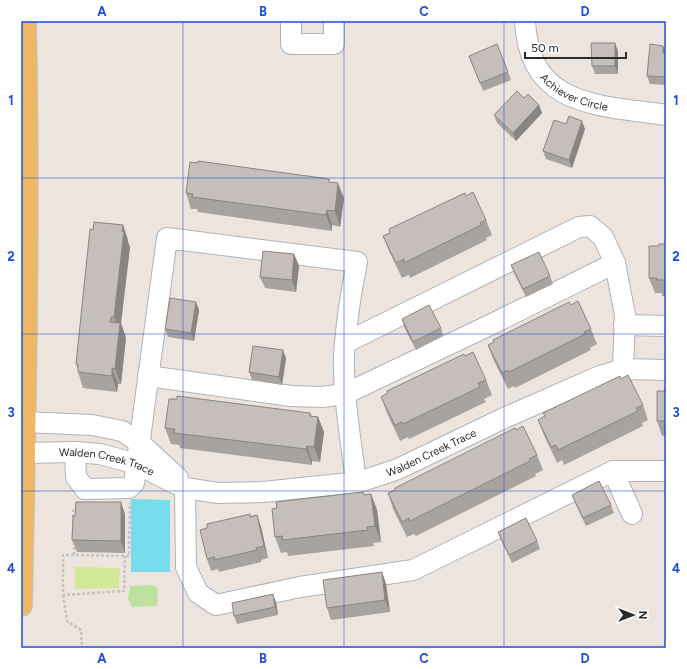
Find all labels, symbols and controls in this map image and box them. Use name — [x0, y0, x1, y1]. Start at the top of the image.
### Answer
text: A — [97, 4, 107, 19]
text: B — [259, 4, 267, 19]
text: C — [419, 4, 429, 19]
text: D — [580, 4, 590, 19]
scale bar — [525, 34, 626, 60]
text: 50 m — [531, 41, 559, 55]
street label: Achiever Circle — [537, 71, 609, 114]
text: 1 — [8, 93, 14, 108]
text: 1 — [673, 93, 679, 108]
text: 2 — [7, 249, 15, 264]
text: 2 — [672, 249, 680, 264]
text: 3 — [7, 405, 15, 420]
text: 3 — [672, 405, 680, 420]
street label: Walden Creek Trace — [385, 426, 478, 479]
street label: Walden Creek Trace — [59, 446, 156, 479]
text: 4 — [7, 561, 15, 576]
text: 4 — [672, 561, 680, 576]
north arrow — [613, 595, 653, 635]
text: N — [636, 611, 649, 619]
text: A — [97, 651, 107, 666]
text: B — [259, 651, 267, 666]
text: C — [419, 651, 429, 666]
text: D — [580, 651, 590, 666]

